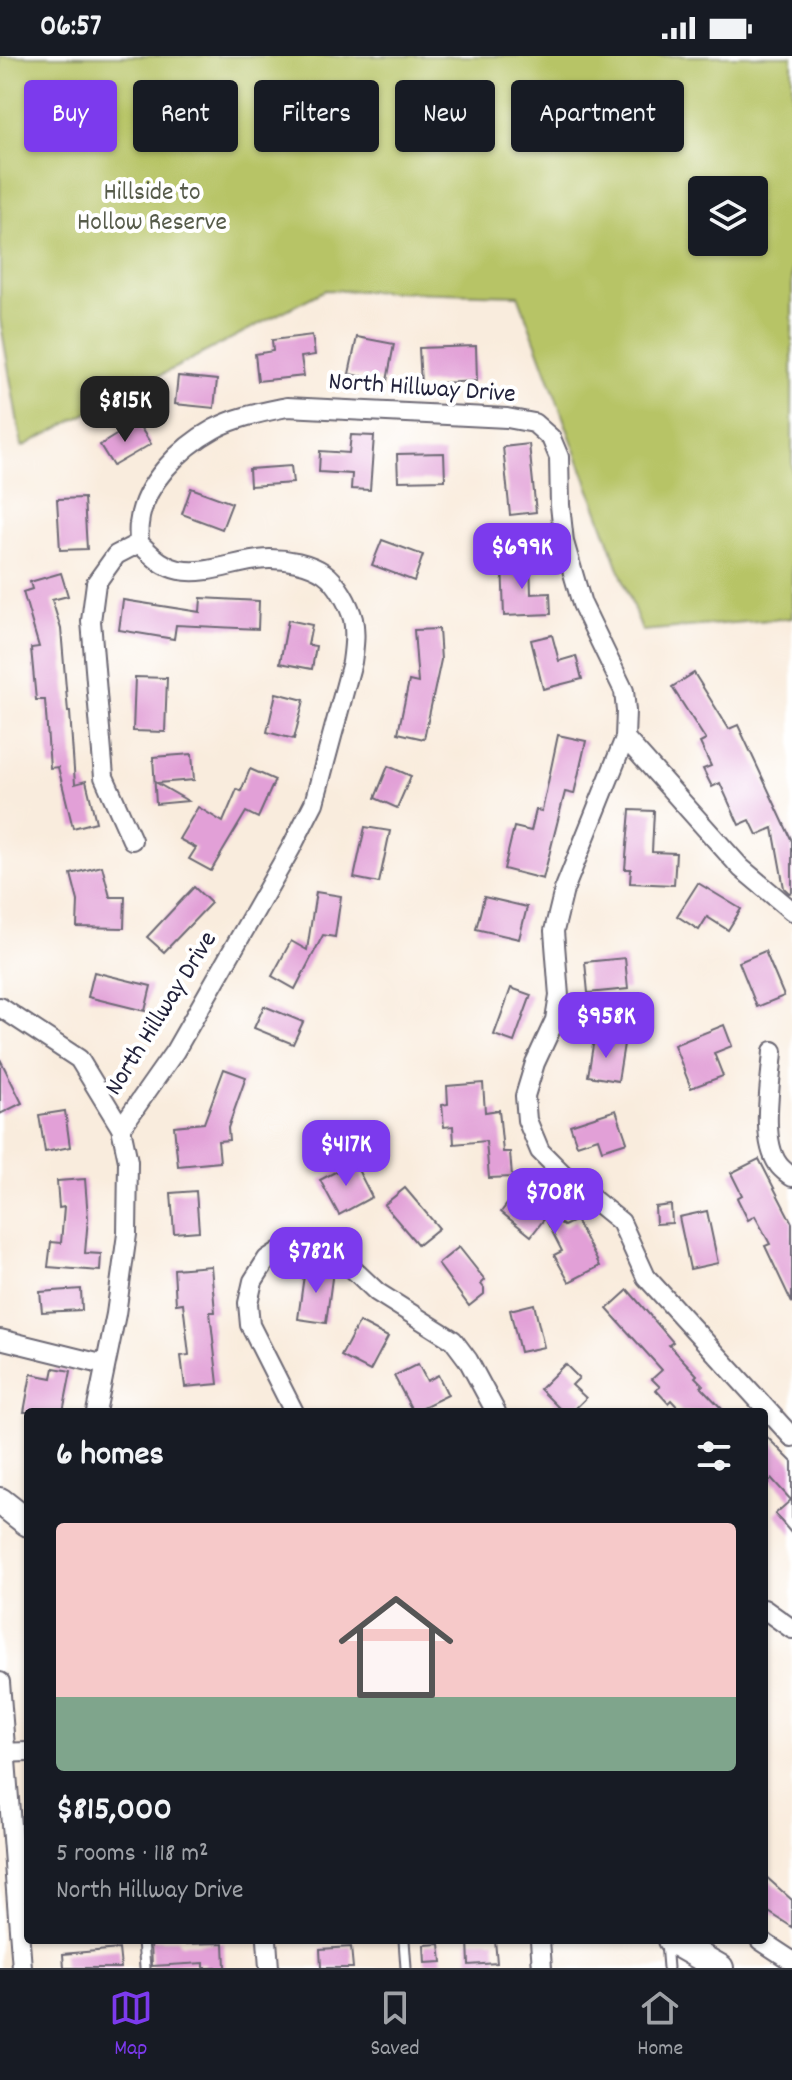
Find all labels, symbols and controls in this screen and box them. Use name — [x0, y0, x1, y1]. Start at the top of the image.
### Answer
text: 06:57 — [40, 7, 101, 50]
chip: Buy — [24, 80, 117, 152]
chip: Rent — [133, 80, 238, 152]
chip: Filters — [254, 80, 379, 152]
chip: New — [395, 80, 495, 152]
chip: Apartment — [511, 80, 684, 152]
park label: Hillside to Hollow Reserve — [77, 175, 227, 242]
map controls — [688, 176, 768, 256]
button: layers — [688, 176, 768, 256]
street label: North Hillway Drive — [327, 364, 517, 414]
pin: $815K — [69, 376, 181, 444]
text: $815K — [98, 383, 152, 420]
pin: $699K — [466, 523, 578, 591]
text: $699K — [491, 530, 553, 567]
street label: North Hillway Drive — [97, 925, 227, 1103]
pin: $958K — [550, 992, 662, 1060]
text: $958K — [576, 999, 636, 1036]
pin: $417K — [290, 1120, 402, 1188]
text: $417K — [320, 1127, 372, 1164]
pin: $708K — [499, 1168, 611, 1236]
text: $708K — [525, 1175, 585, 1212]
pin: $782K — [260, 1227, 372, 1295]
text: $782K — [288, 1234, 344, 1271]
text: 6 homes — [56, 1432, 164, 1481]
icon: filters — [692, 1434, 736, 1478]
icon: home — [324, 1575, 468, 1719]
text: $815,000 — [56, 1787, 172, 1836]
text: 5 rooms · 118 m² — [56, 1836, 209, 1873]
text: North Hillway Drive — [56, 1873, 244, 1910]
tab: Map — [109, 1986, 153, 2065]
tab: Saved — [370, 1986, 420, 2065]
tab: Home — [637, 1986, 683, 2065]

